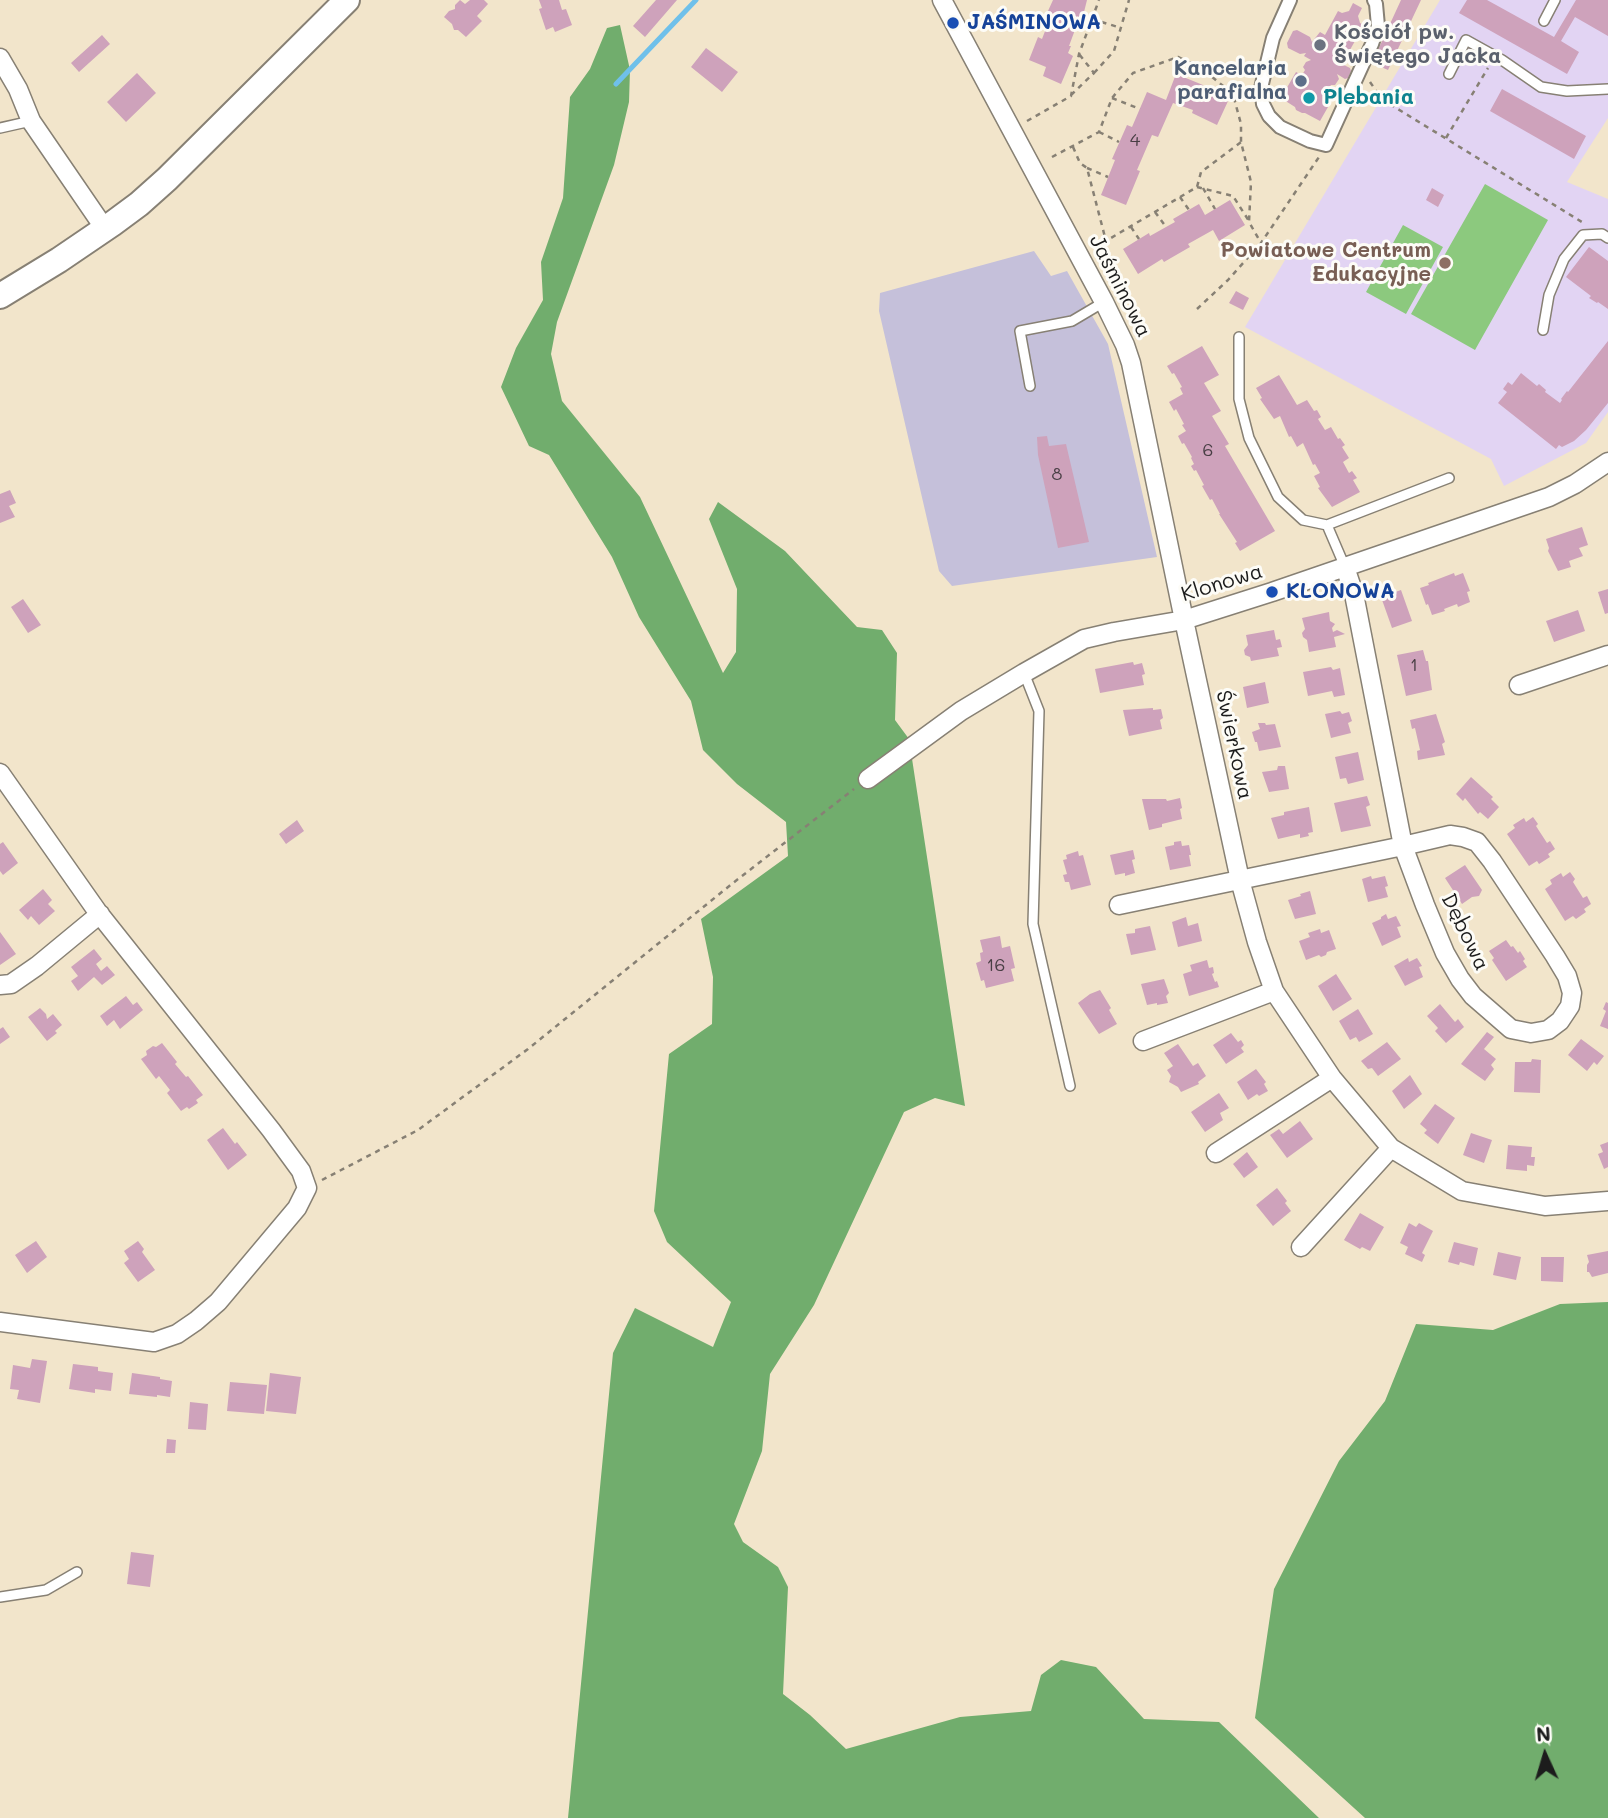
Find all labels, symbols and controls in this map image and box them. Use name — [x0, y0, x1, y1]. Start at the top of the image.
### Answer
place label: JAŚMINOWA — [967, 10, 1101, 36]
marker: JAŚMINOWA — [945, 15, 961, 31]
place label: Kościół pw. Świętego Jacka — [1334, 20, 1501, 70]
marker: Kościół pw. Świętego Jacka — [1312, 37, 1328, 53]
place label: Kancelaria parafialna — [1174, 56, 1287, 106]
marker: Kancelaria parafialna — [1293, 73, 1309, 89]
place label: Plebania — [1323, 85, 1414, 111]
marker: Plebania — [1301, 90, 1317, 106]
house number: 4 — [1130, 129, 1140, 151]
street label: Jaśminowa — [1083, 231, 1157, 341]
place label: Powiatowe Centrum Edukacyjne — [1220, 238, 1431, 288]
marker: Powiatowe Centrum Edukacyjne — [1437, 255, 1453, 271]
house number: 6 — [1203, 439, 1213, 461]
house number: 8 — [1052, 463, 1062, 485]
street label: Klonowa — [1178, 559, 1266, 607]
place label: KLONOWA — [1286, 579, 1395, 605]
marker: KLONOWA — [1264, 584, 1280, 600]
house number: 1 — [1410, 654, 1418, 676]
street label: Świerkowa — [1210, 688, 1258, 802]
street label: Dębowa — [1436, 889, 1494, 975]
house number: 16 — [987, 954, 1005, 976]
north arrow — [1510, 1720, 1580, 1790]
text: N — [1535, 1721, 1552, 1747]

